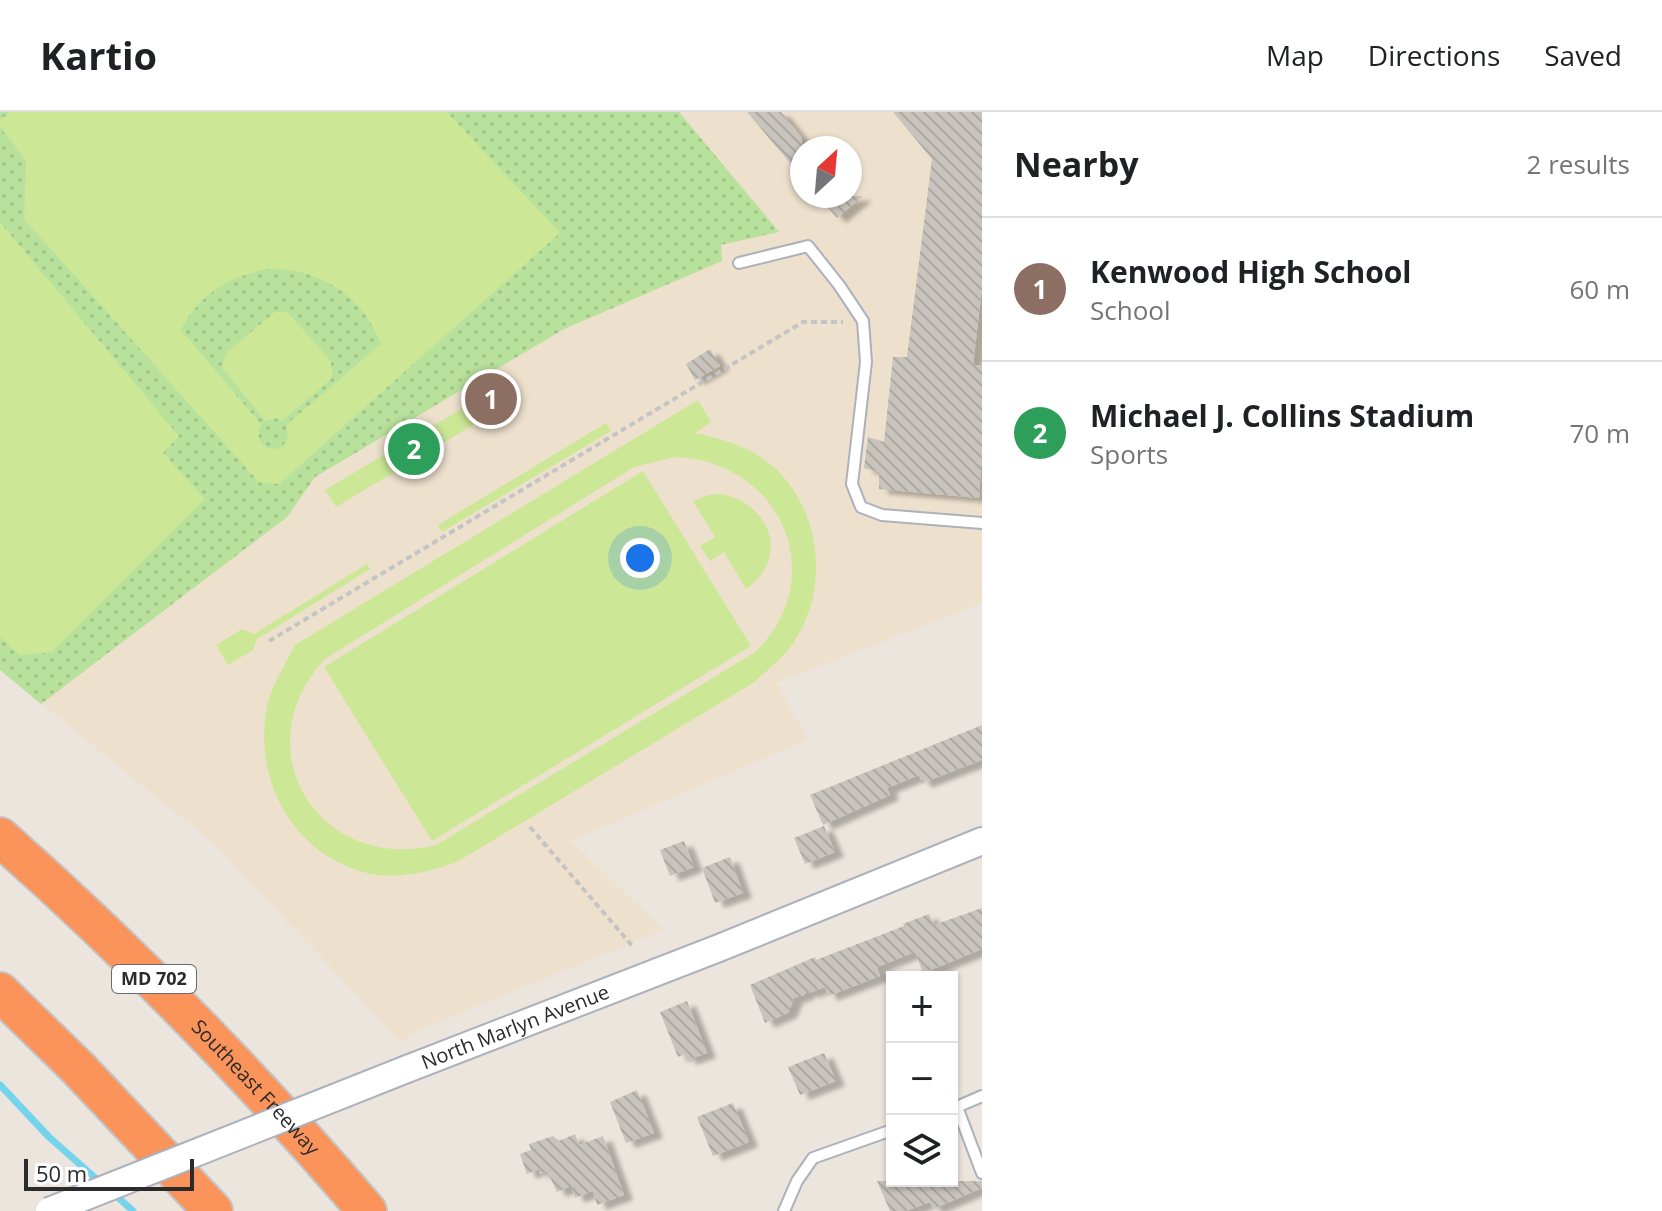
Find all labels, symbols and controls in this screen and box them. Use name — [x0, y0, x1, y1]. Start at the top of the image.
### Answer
text: Kartio — [40, 29, 157, 81]
text: Map — [1266, 36, 1324, 74]
text: Directions — [1368, 36, 1500, 74]
text: Saved — [1544, 36, 1622, 74]
north arrow — [790, 136, 862, 208]
text: Nearby — [1014, 141, 1139, 187]
text: 2 results — [1527, 146, 1630, 182]
text: Kenwood High School — [1090, 251, 1412, 292]
text: 1 — [1033, 271, 1047, 307]
text: 60 m — [1569, 271, 1630, 307]
text: School — [1090, 292, 1171, 328]
pin: 1 — [465, 369, 517, 429]
text: Michael J. Collins Stadium — [1090, 395, 1474, 436]
text: 2 — [1033, 415, 1047, 451]
text: 70 m — [1569, 415, 1630, 451]
pin: 2 — [388, 419, 440, 479]
text: Sports — [1090, 436, 1168, 472]
your location — [620, 538, 660, 578]
road number: MD 702 — [112, 965, 196, 993]
map controls — [886, 971, 958, 1187]
button: + — [886, 971, 958, 1043]
street label: North Marlyn Avenue — [417, 978, 613, 1075]
street label: Southeast Freeway — [186, 1013, 327, 1162]
button: − — [886, 1043, 958, 1115]
button: layers — [886, 1115, 958, 1187]
scale bar — [24, 1155, 194, 1191]
text: 50 m — [36, 1158, 87, 1188]

